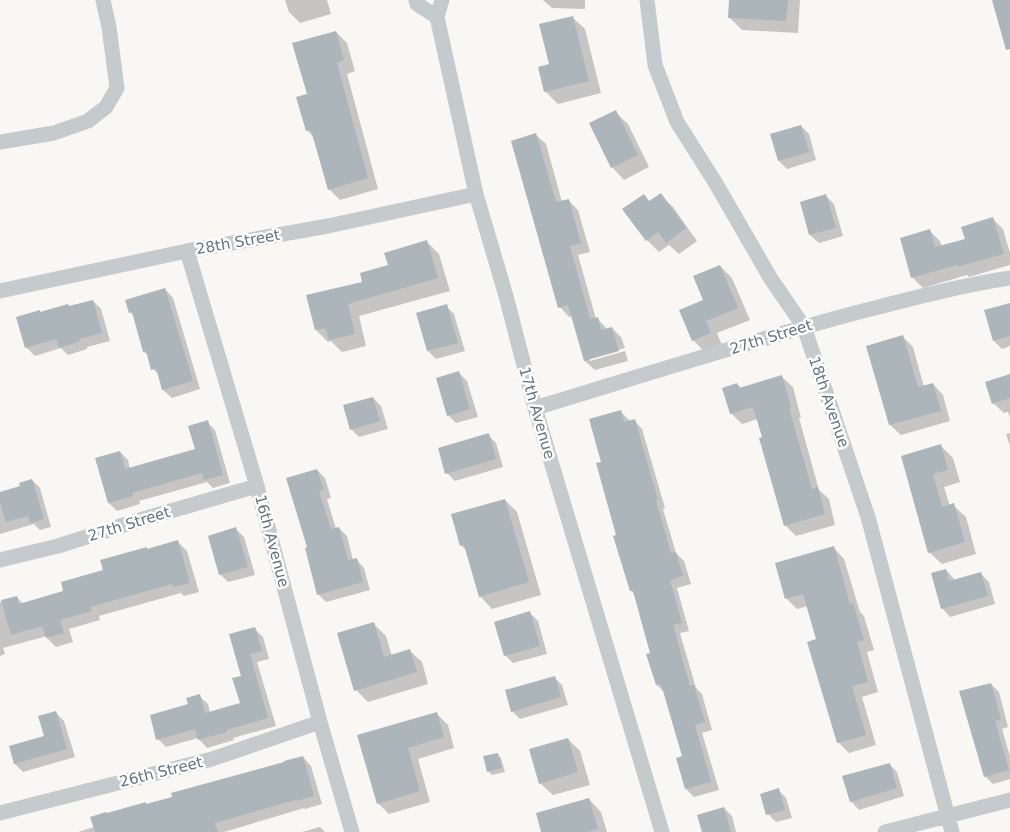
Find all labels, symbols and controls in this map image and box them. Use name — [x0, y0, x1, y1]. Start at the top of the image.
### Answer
street label: 28th Street — [195, 226, 281, 258]
street label: 27th Street — [728, 316, 814, 358]
street label: 18th Avenue — [805, 354, 853, 450]
street label: 17th Avenue — [515, 365, 559, 461]
street label: 16th Avenue — [251, 493, 293, 589]
street label: 27th Street — [86, 503, 172, 545]
street label: 26th Street — [118, 753, 204, 791]

